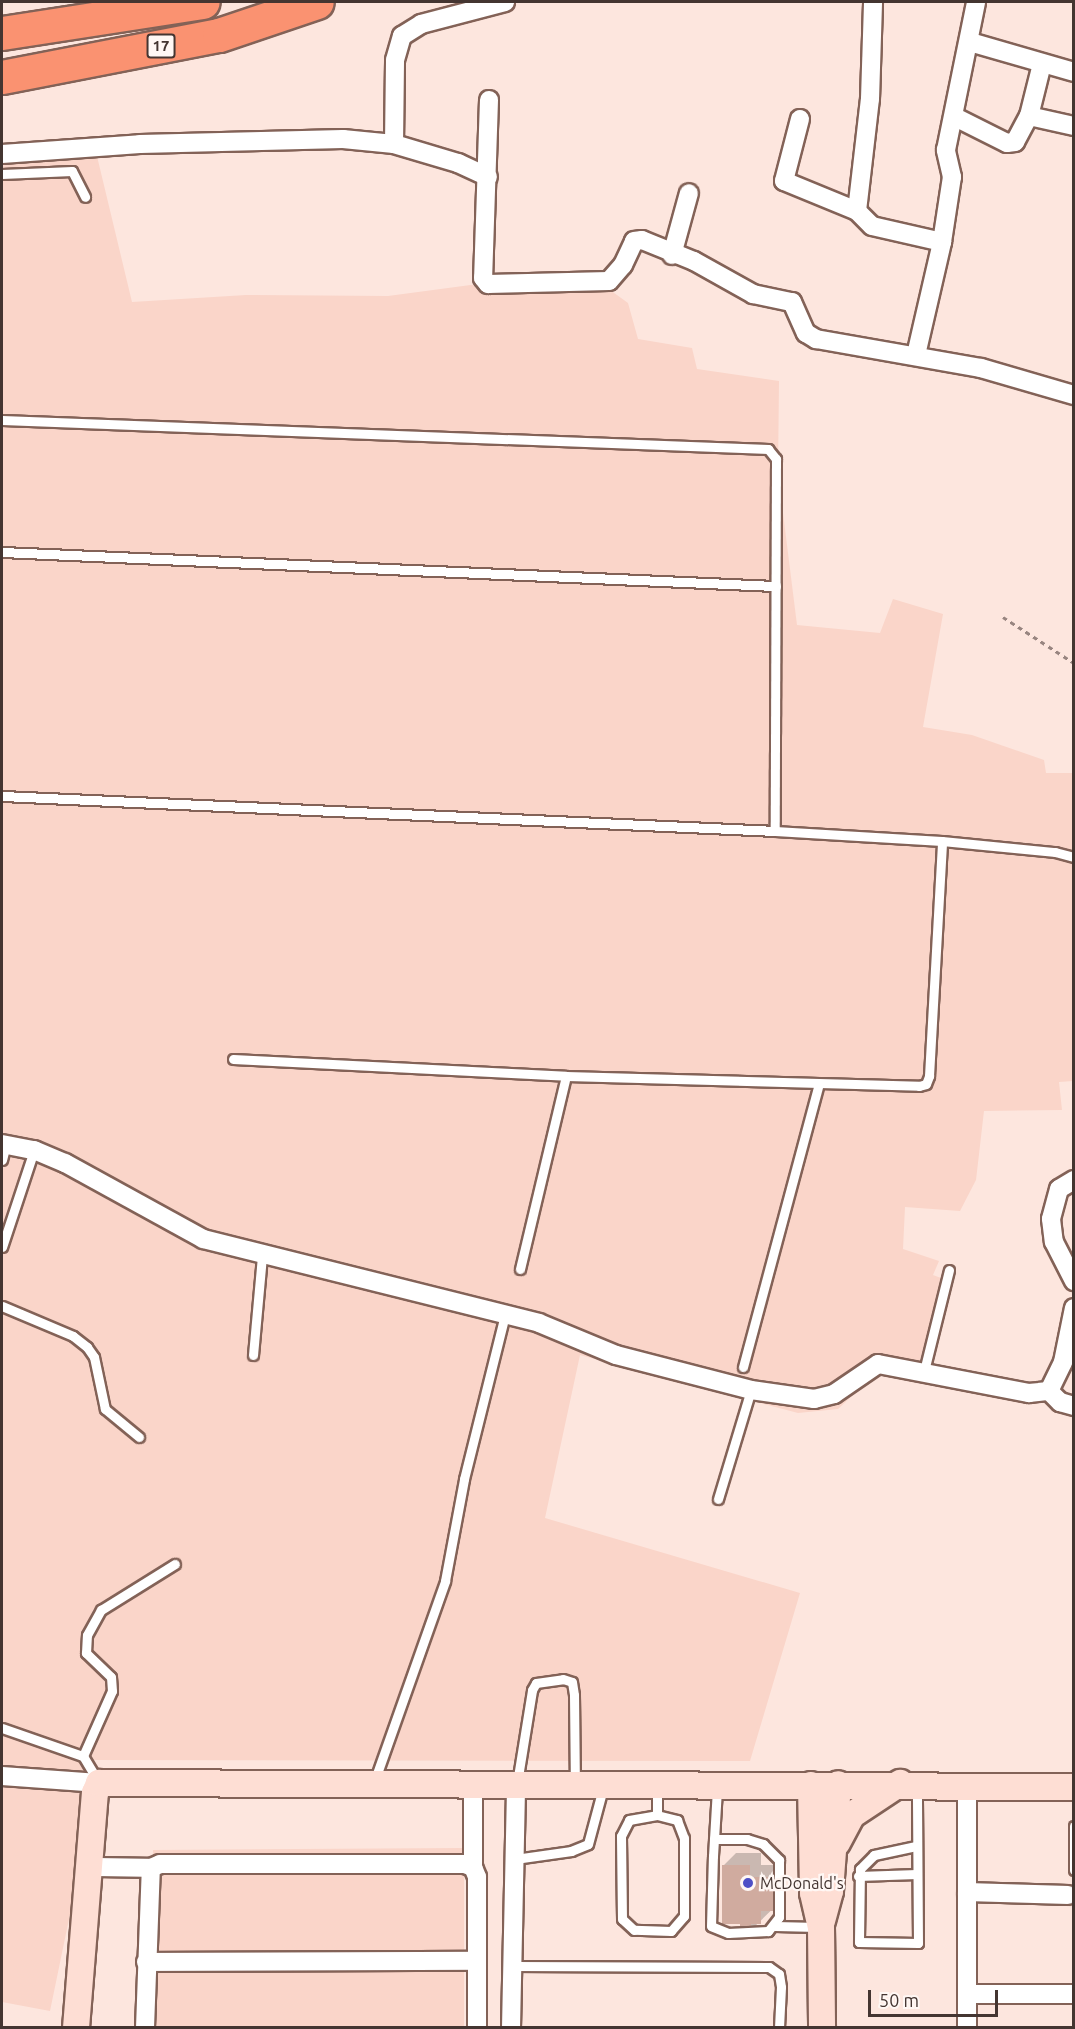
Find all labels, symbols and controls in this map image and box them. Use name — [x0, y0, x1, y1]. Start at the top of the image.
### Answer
road number: 17 — [146, 34, 176, 58]
place label: McDonald's — [760, 1873, 844, 1893]
marker: McDonald's — [741, 1876, 755, 1890]
scale bar — [871, 1978, 1002, 2016]
text: 50 m — [879, 1990, 919, 2010]

